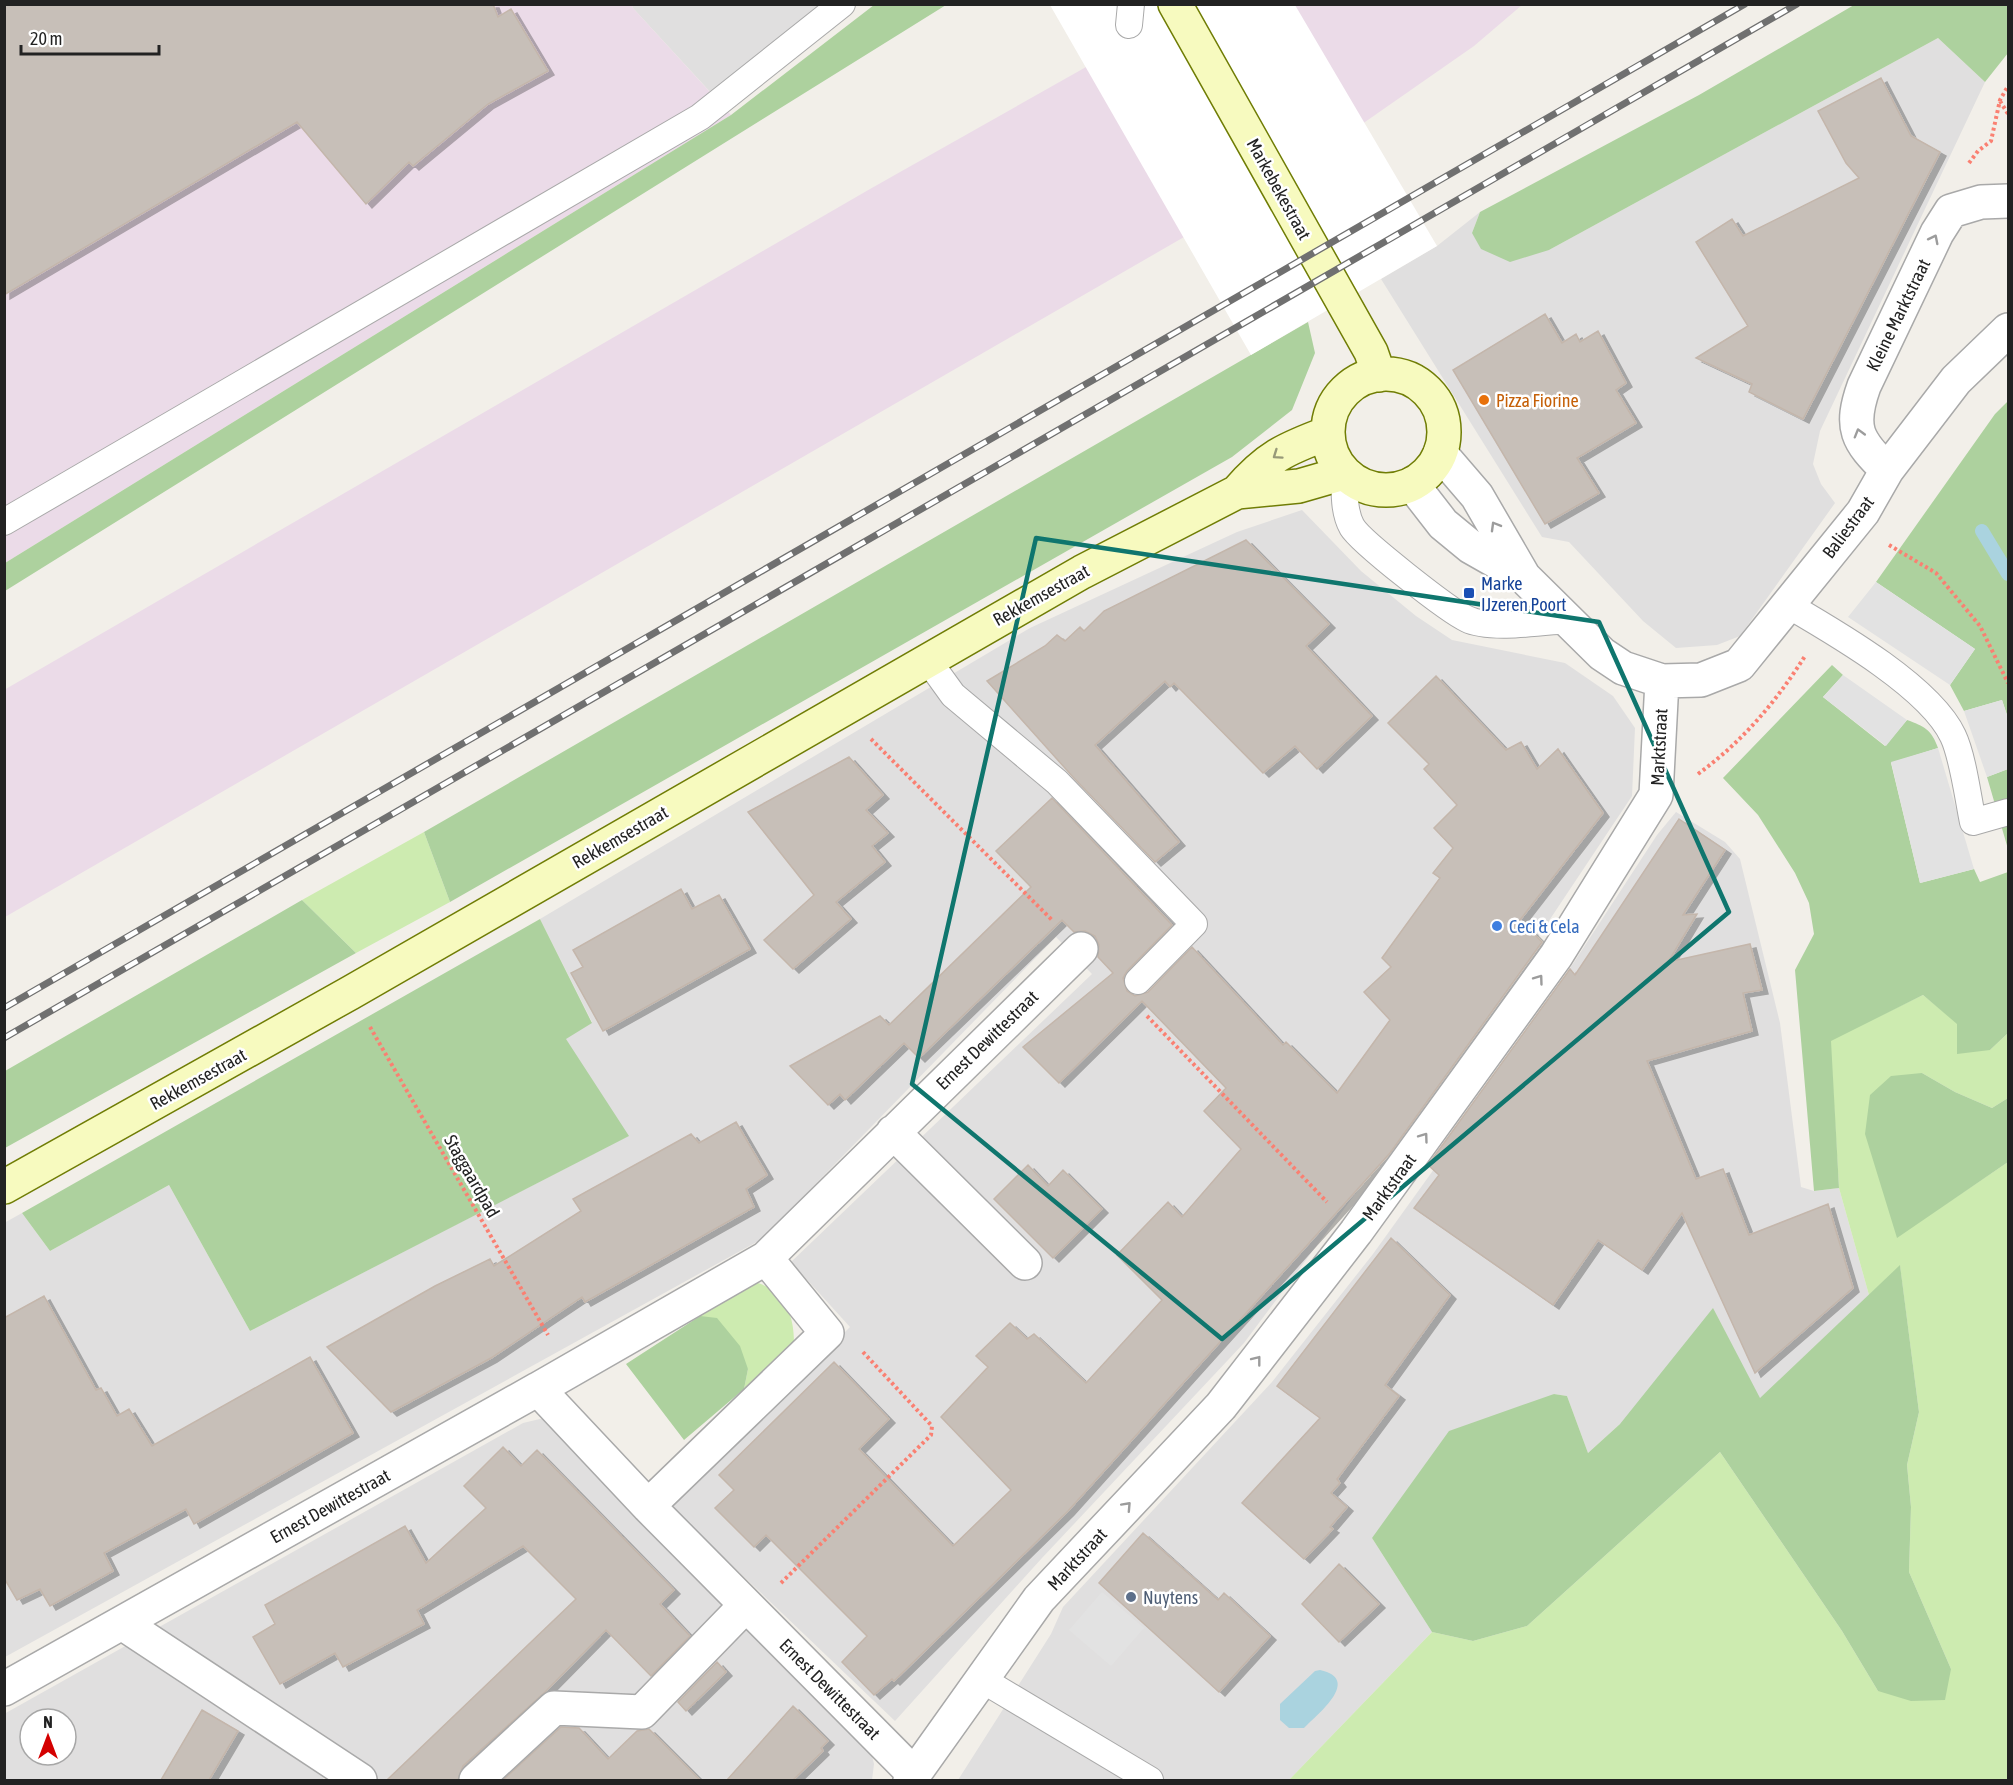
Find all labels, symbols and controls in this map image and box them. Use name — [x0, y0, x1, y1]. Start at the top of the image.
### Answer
scale bar — [21, 18, 159, 56]
text: 20 m — [30, 28, 62, 49]
street label: Markebekestraat — [1243, 135, 1315, 243]
one-way arrow — [1927, 234, 1939, 245]
street label: Kleine Marktstraat — [1862, 255, 1934, 375]
place label: Pizza Fiorine — [1496, 390, 1579, 411]
marker: Pizza Fiorine — [1477, 393, 1491, 407]
one-way arrow — [1854, 428, 1866, 439]
one-way arrow — [1273, 447, 1284, 458]
street label: Baliestraat — [1818, 492, 1878, 562]
one-way arrow — [1490, 522, 1502, 532]
street label: Rekkemsestraat — [989, 560, 1093, 630]
place label: Marke IJzeren Poort — [1481, 573, 1566, 615]
marker: Marke IJzeren Poort — [1462, 586, 1476, 600]
street label: Marktstraat — [1646, 708, 1672, 786]
street label: Rekkemsestraat — [569, 801, 671, 873]
place label: Ceci & Cela — [1509, 916, 1580, 937]
marker: Ceci & Cela — [1490, 919, 1504, 933]
one-way arrow — [1531, 975, 1542, 986]
street label: Ernest Dewittestraat — [932, 986, 1042, 1094]
street label: Rekkemsestraat — [146, 1044, 250, 1114]
street label: Staggaardpad — [440, 1131, 504, 1221]
one-way arrow — [1417, 1133, 1428, 1144]
street label: Marktstraat — [1358, 1150, 1420, 1224]
one-way arrow — [1249, 1356, 1260, 1367]
street label: Ernest Dewittestraat — [266, 1464, 394, 1548]
one-way arrow — [1120, 1502, 1131, 1512]
street label: Marktstraat — [1043, 1524, 1111, 1594]
place label: Nuytens — [1143, 1587, 1198, 1608]
marker: Nuytens — [1124, 1590, 1138, 1604]
street label: Ernest Dewittestraat — [775, 1634, 885, 1744]
north arrow — [18, 1707, 78, 1767]
text: N — [43, 1713, 53, 1731]

